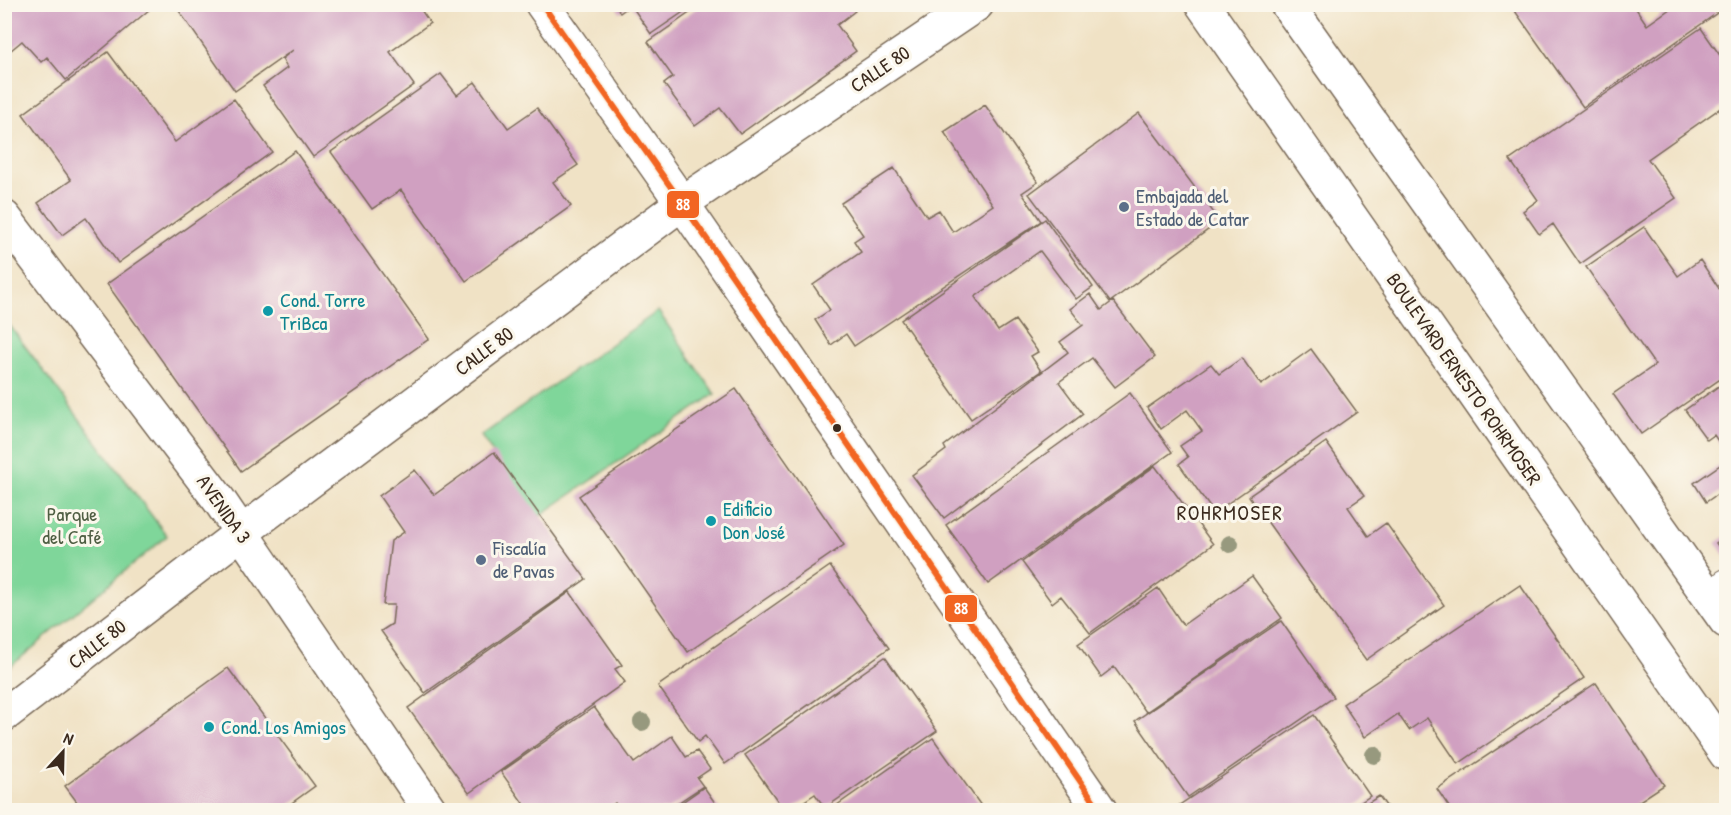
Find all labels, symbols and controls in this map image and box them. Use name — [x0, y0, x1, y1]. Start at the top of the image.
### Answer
street label: CALLE 80 — [845, 39, 915, 98]
place label: Embajada del Estado de Catar — [1136, 182, 1250, 232]
line badge: 88 — [666, 190, 700, 219]
text: 88 — [676, 193, 690, 215]
marker: Embajada del Estado de Catar — [1117, 200, 1131, 214]
street label: BOULEVARD ERNESTO ROHRMOSER — [1381, 267, 1548, 490]
place label: Cond. Torre TriBca — [280, 286, 366, 336]
marker: Cond. Torre TriBca — [261, 304, 275, 318]
street label: CALLE 80 — [449, 320, 518, 381]
unlabelled marker — [831, 422, 843, 434]
street label: AVENIDA 3 — [191, 469, 258, 548]
place label: Edificio Don José — [723, 495, 785, 545]
district label: ROHRMOSER — [1177, 498, 1283, 527]
park label: Parque del Café — [42, 500, 102, 550]
marker: Edificio Don José — [704, 514, 718, 528]
place label: Fiscalía de Pavas — [492, 534, 555, 584]
marker: Fiscalía de Pavas — [474, 553, 488, 567]
line badge: 88 — [944, 594, 978, 623]
text: 88 — [954, 597, 968, 619]
street label: CALLE 80 — [62, 612, 131, 675]
place label: Cond. Los Amigos — [221, 713, 346, 740]
marker: Cond. Los Amigos — [202, 720, 216, 734]
north arrow — [33, 722, 93, 782]
text: N — [61, 726, 77, 750]

